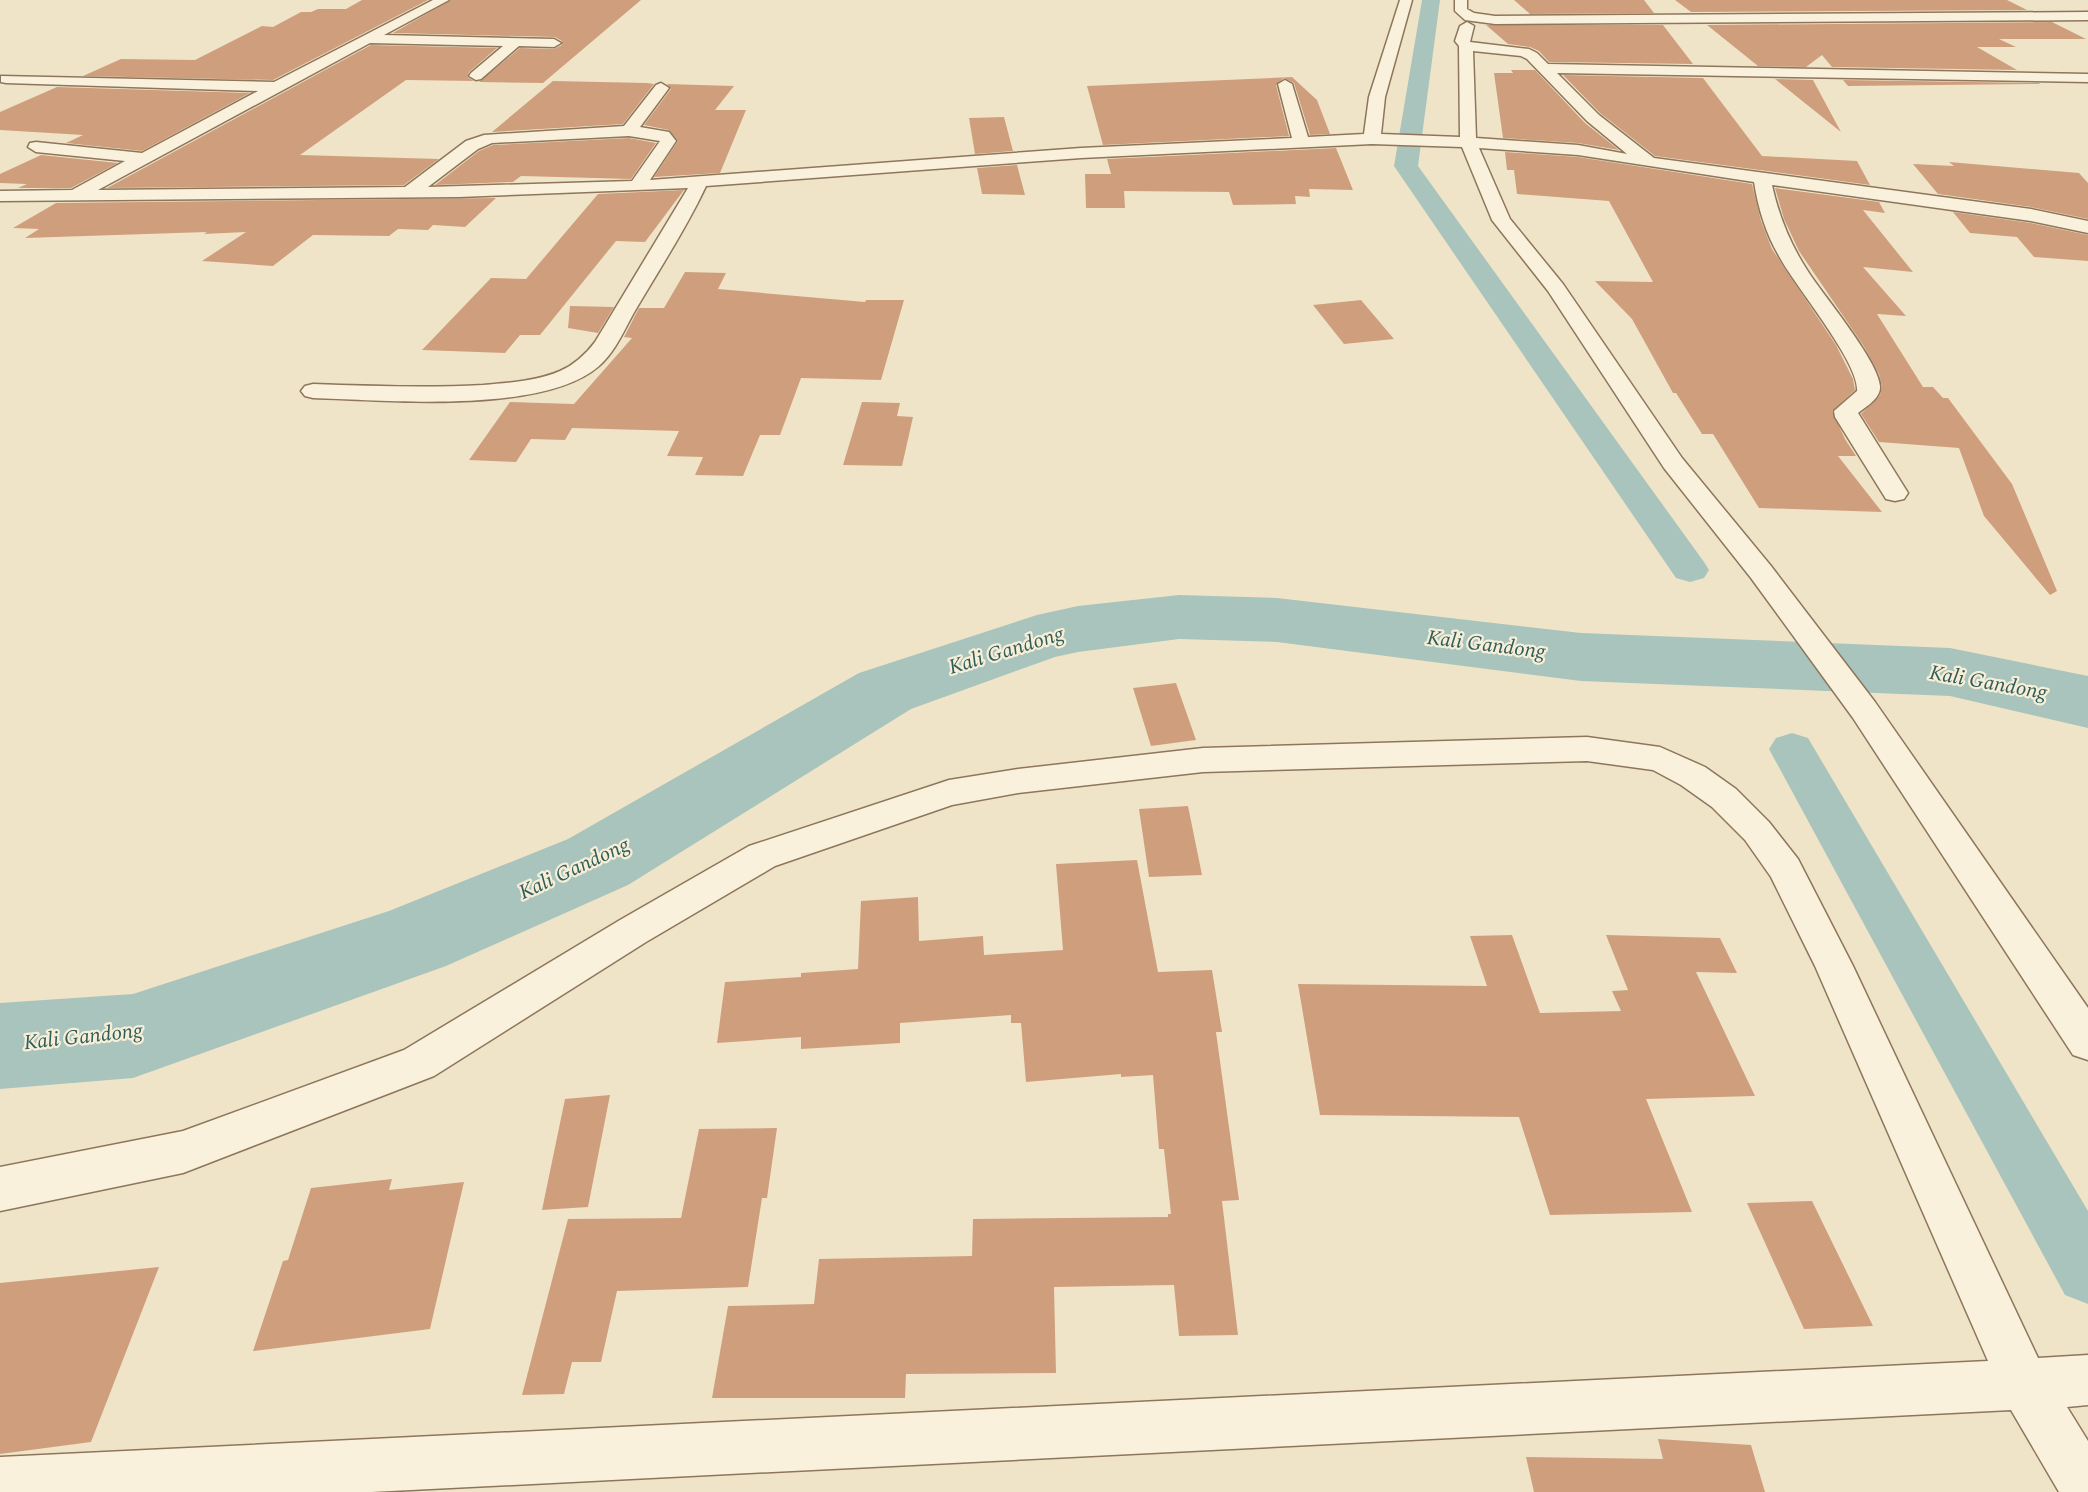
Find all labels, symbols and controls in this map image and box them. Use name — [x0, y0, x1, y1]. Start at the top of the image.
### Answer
water label: Kali Gandong — [945, 618, 1068, 684]
water label: Kali Gandong — [1425, 622, 1548, 668]
water label: Kali Gandong — [1927, 657, 2050, 709]
water label: Kali Gandong — [513, 829, 635, 909]
water label: Kali Gandong — [22, 1015, 144, 1059]

